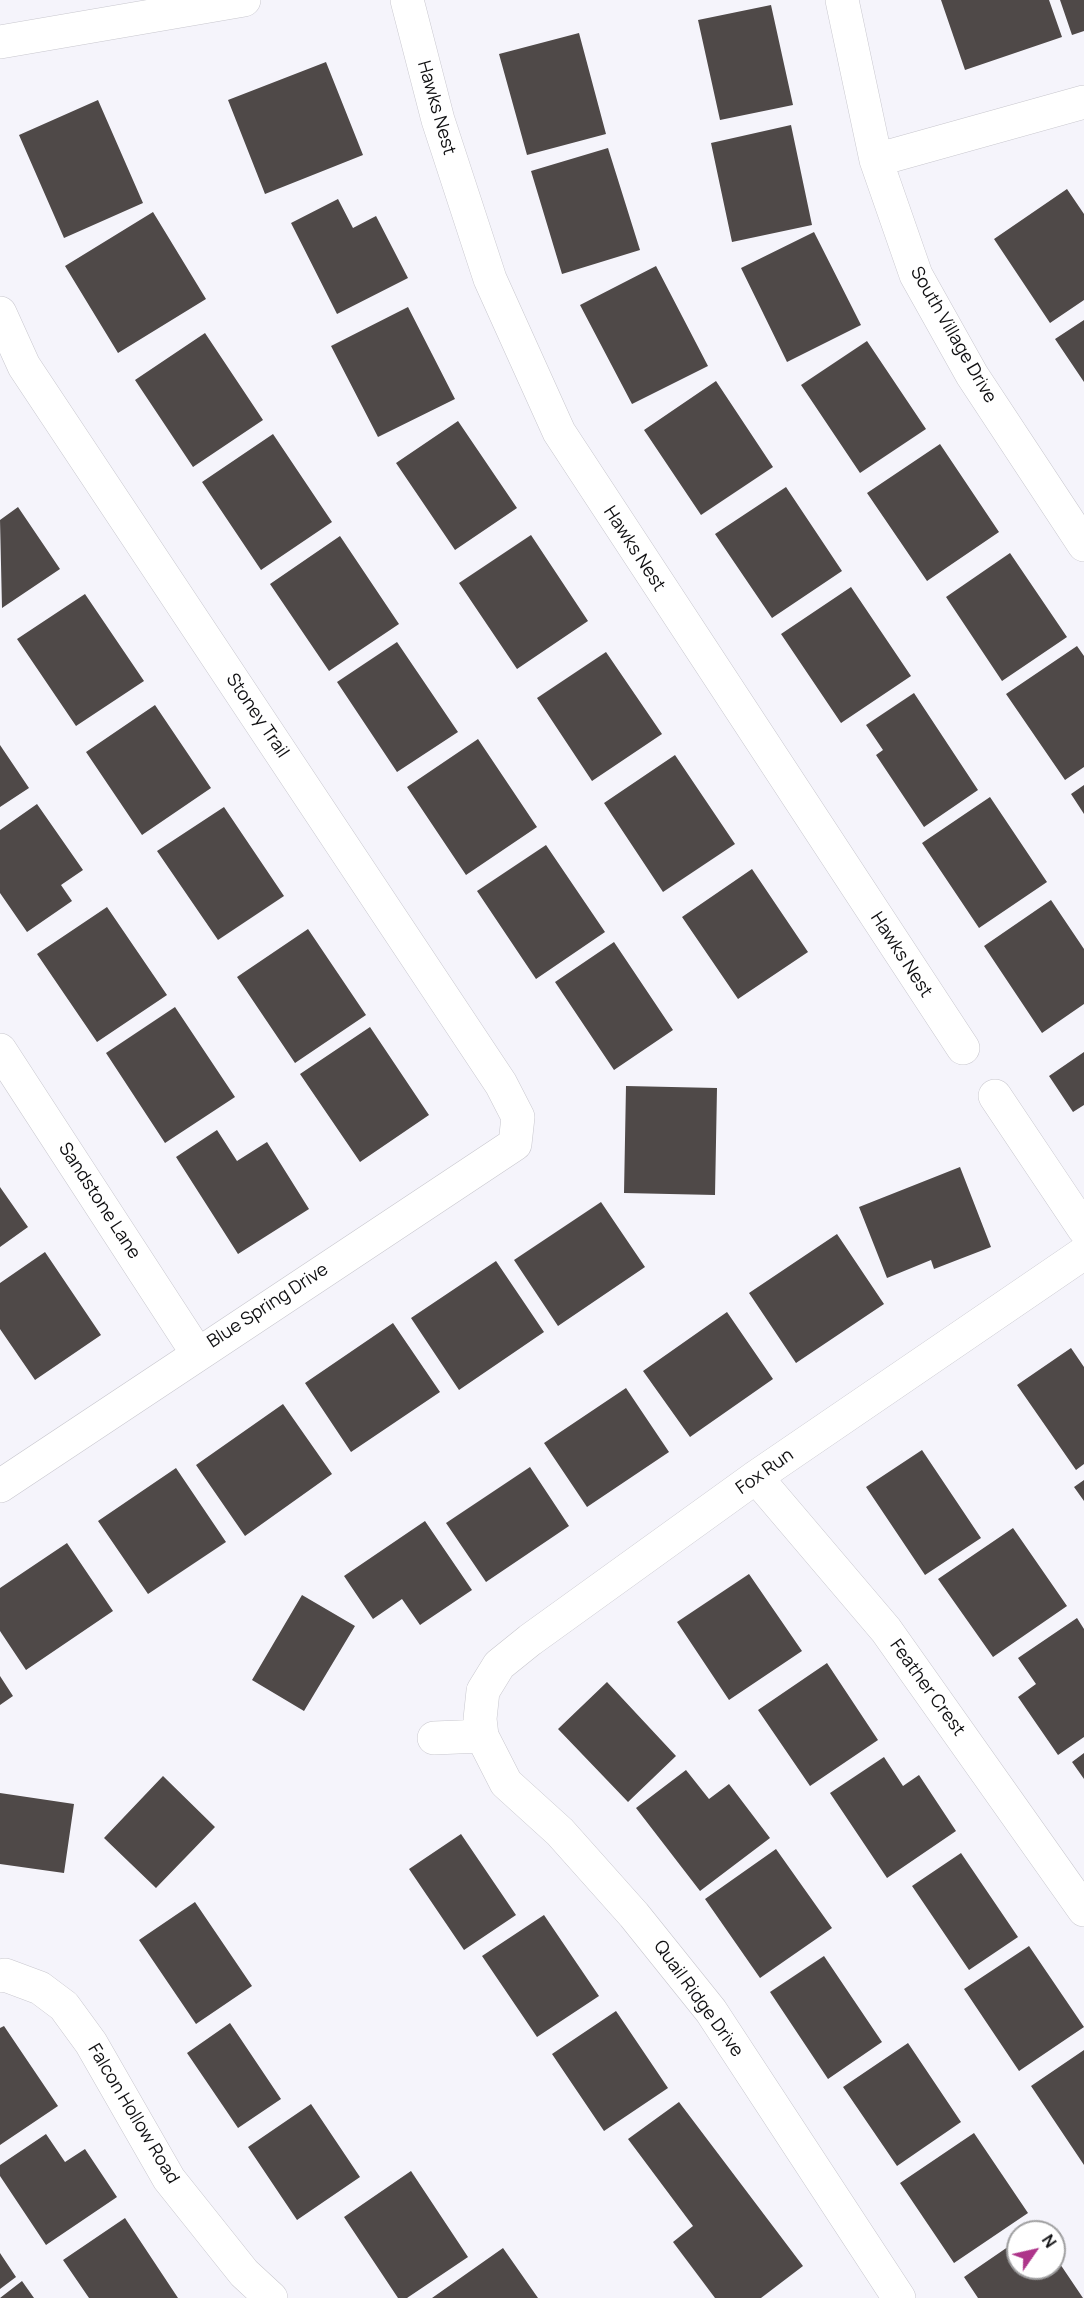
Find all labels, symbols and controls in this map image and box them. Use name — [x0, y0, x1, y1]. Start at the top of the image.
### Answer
street label: Hawks Nest — [412, 58, 460, 158]
street label: South Village Drive — [905, 263, 1001, 407]
street label: Hawks Nest — [599, 502, 669, 596]
street label: Stoney Trail — [221, 670, 293, 762]
street label: Hawks Nest — [866, 908, 936, 1002]
street label: Sandstone Lane — [53, 1139, 145, 1263]
street label: Blue Spring Drive — [204, 1259, 332, 1353]
street label: Fox Run — [732, 1444, 798, 1500]
street label: Feather Crest — [885, 1636, 969, 1740]
street label: Quail Ridge Drive — [648, 1937, 748, 2061]
street label: Falcon Hollow Road — [83, 2040, 183, 2188]
north arrow — [1006, 2220, 1066, 2280]
text: N — [1037, 2230, 1062, 2252]

